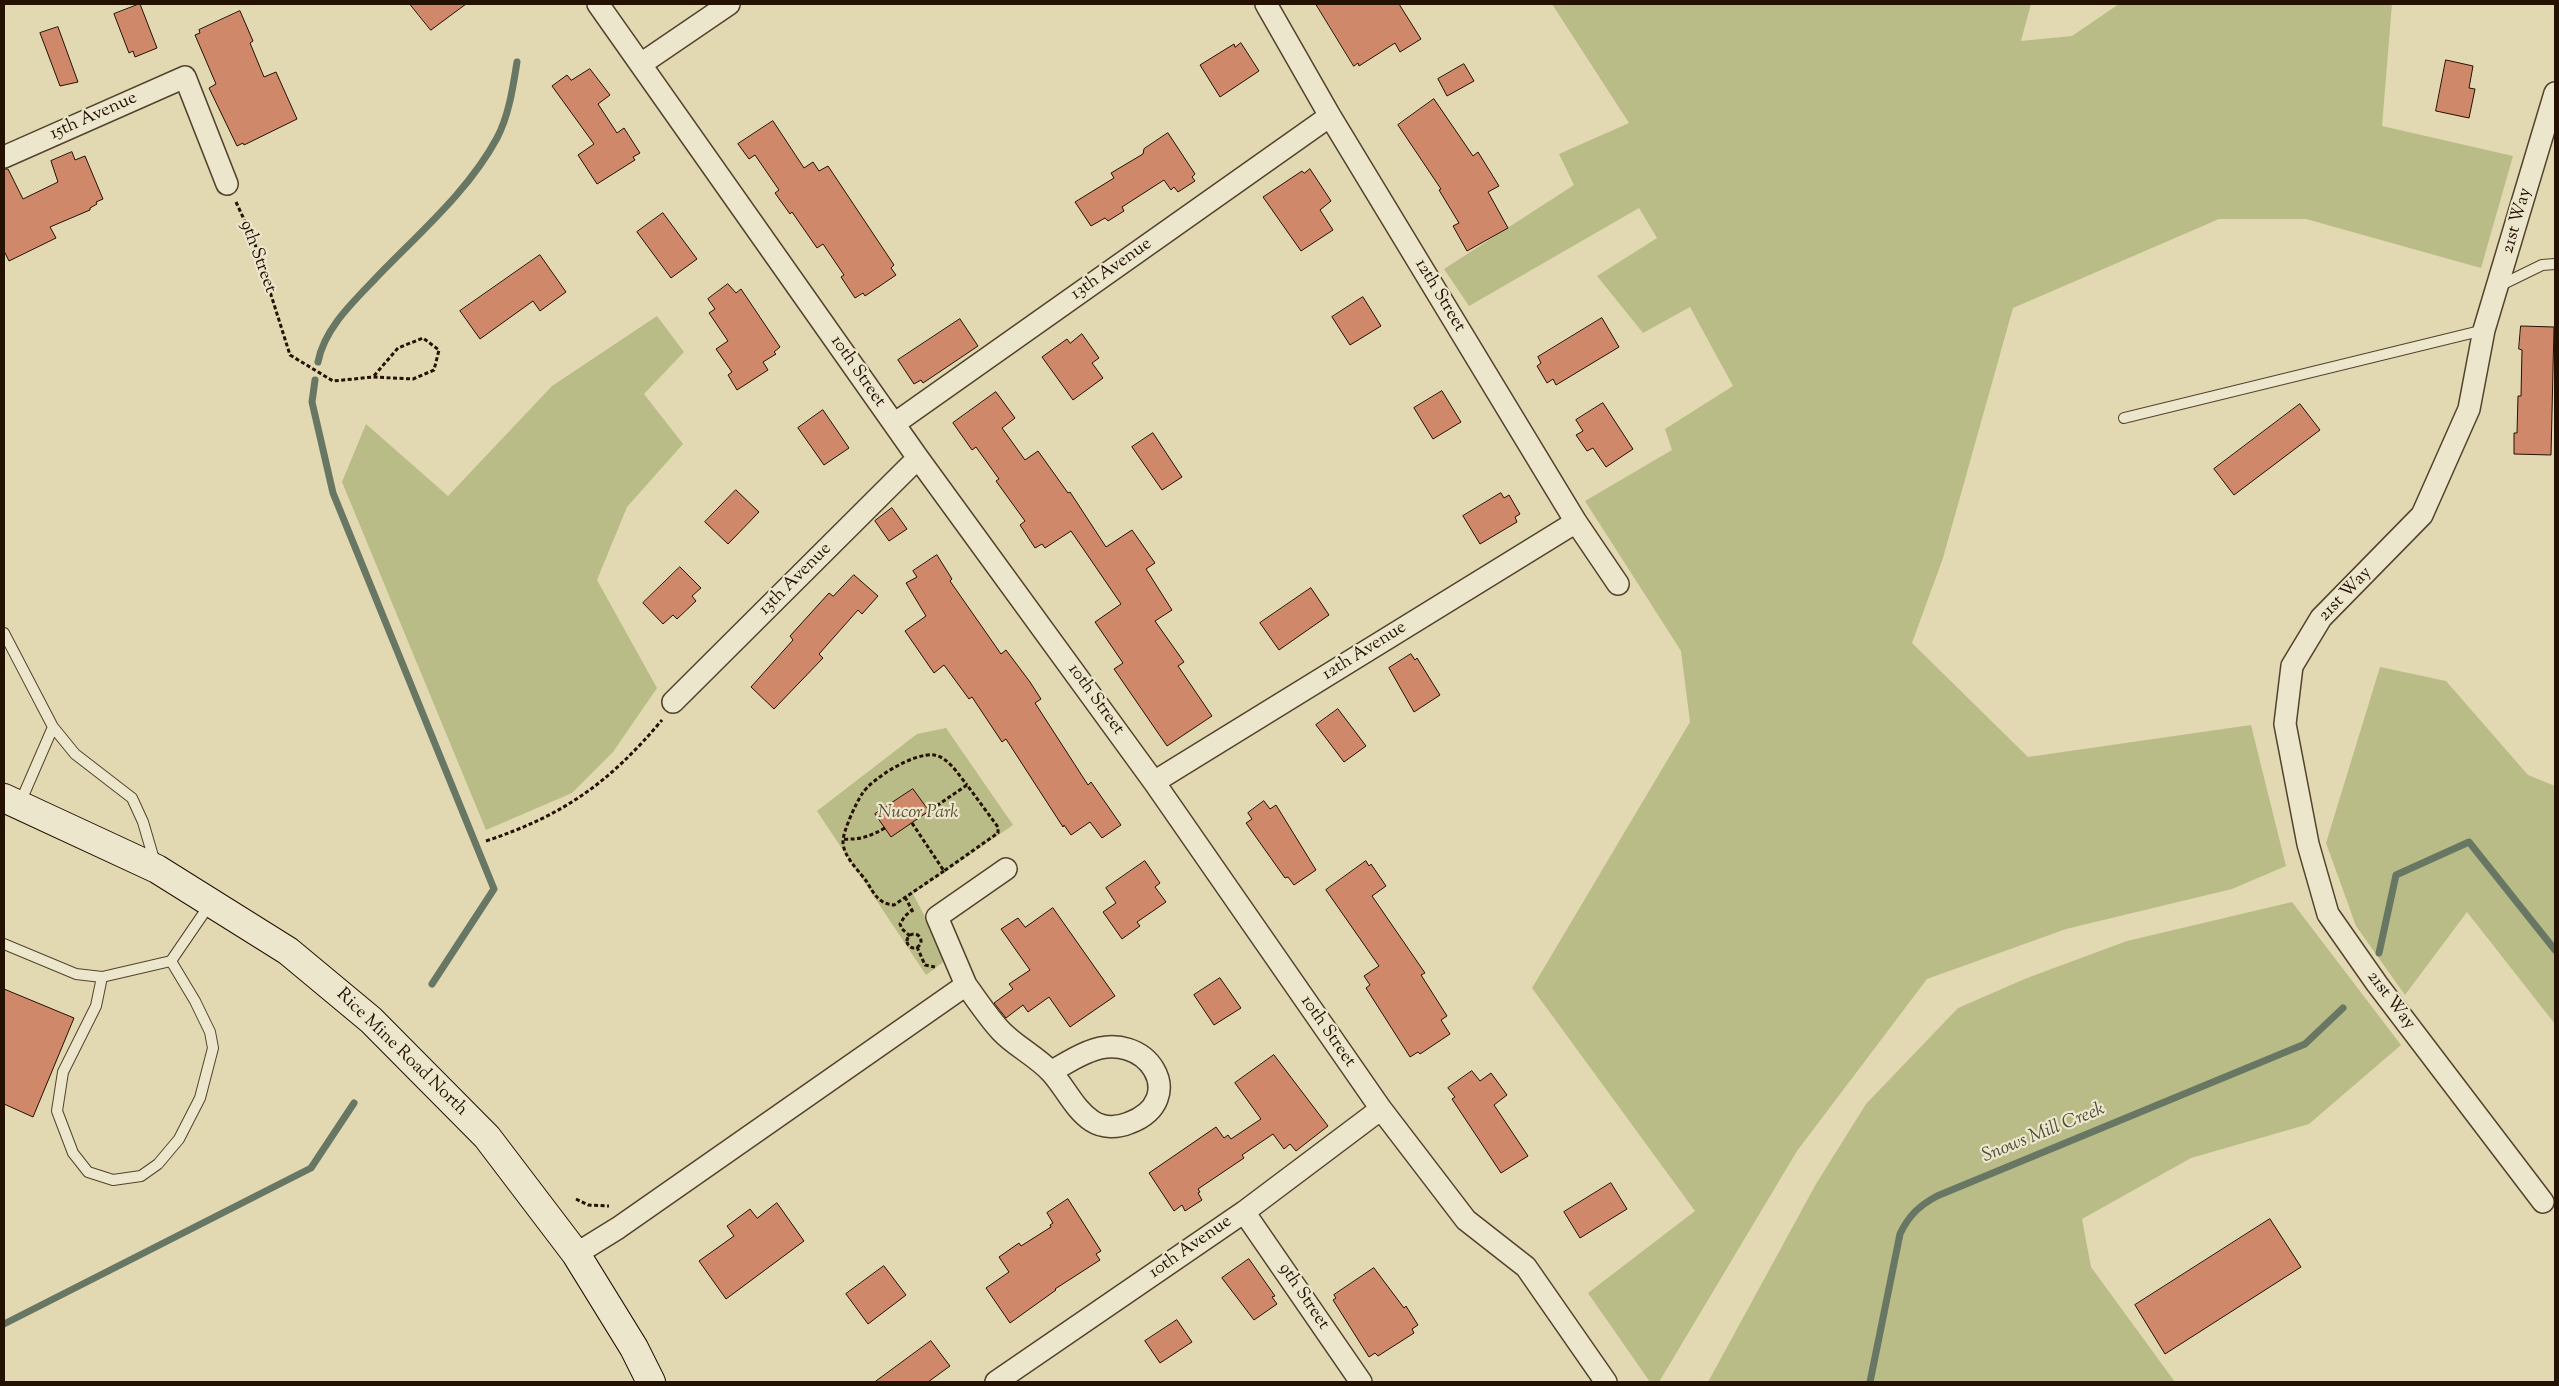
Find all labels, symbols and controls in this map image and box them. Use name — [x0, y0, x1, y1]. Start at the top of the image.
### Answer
street label: 15th Avenue — [47, 88, 141, 146]
street label: 21st Way — [2498, 186, 2538, 256]
street label: 9th Street — [234, 218, 280, 296]
street label: 13th Avenue — [1067, 234, 1157, 306]
street label: 12th Street — [1409, 256, 1469, 336]
street label: 10th Street — [825, 332, 889, 412]
street label: 13th Avenue — [755, 539, 837, 621]
street label: 21st Way — [2315, 563, 2377, 627]
street label: 12th Avenue — [1319, 618, 1411, 686]
street label: 10th Street — [1062, 660, 1128, 740]
park label: Nucor Park — [878, 803, 958, 825]
street label: 21st Way — [2361, 968, 2419, 1034]
street label: Rice Mine Road North — [331, 985, 471, 1121]
street label: 10th Street — [1295, 992, 1359, 1072]
water label: Snows Mill Creek — [1979, 1099, 2109, 1169]
street label: 10th Avenue — [1145, 1212, 1237, 1284]
street label: 9th Street — [1273, 1260, 1333, 1334]

